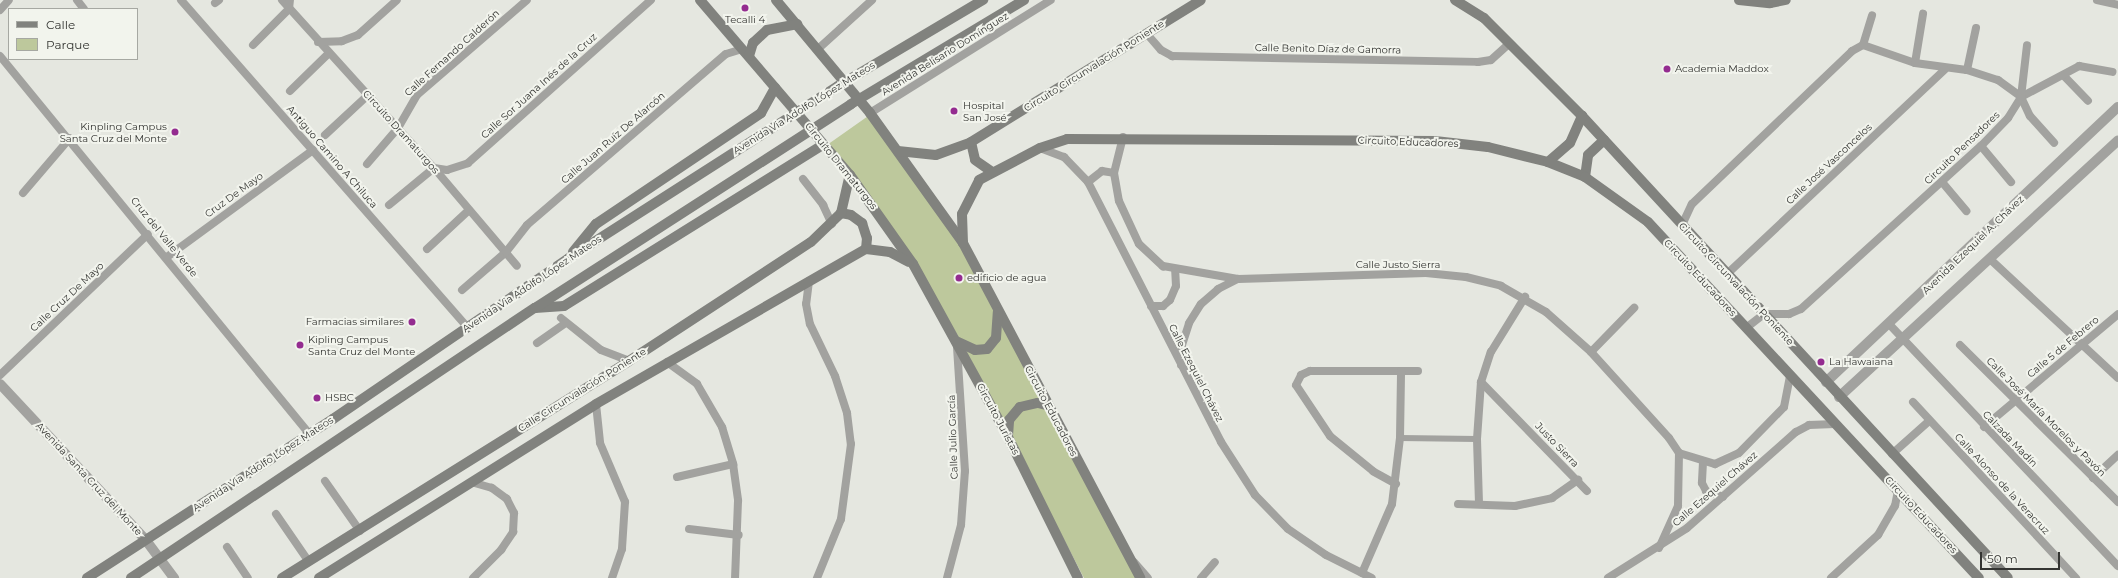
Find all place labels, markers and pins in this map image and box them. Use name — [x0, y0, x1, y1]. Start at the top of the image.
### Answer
marker: Tecalli 4 — [740, 3, 750, 13]
place label: Tecalli 4 — [725, 14, 765, 26]
place label: Academia Maddox — [1675, 63, 1769, 75]
marker: Academia Maddox — [1662, 64, 1672, 74]
place label: Hospital San José — [963, 99, 1007, 122]
marker: Hospital San José — [948, 105, 960, 117]
place label: Kinpling Campus Santa Cruz del Monte — [60, 120, 167, 144]
marker: Kinpling Campus Santa Cruz del Monte — [170, 127, 180, 137]
place label: edificio de agua — [967, 272, 1046, 284]
marker: edificio de agua — [954, 273, 964, 283]
place label: Farmacias similares — [306, 316, 404, 328]
marker: Farmacias similares — [407, 317, 417, 327]
place label: Kipling Campus Santa Cruz del Monte — [308, 333, 415, 356]
marker: Kipling Campus Santa Cruz del Monte — [295, 340, 305, 350]
place label: La Hawaiana — [1829, 356, 1893, 368]
marker: La Hawaiana — [1816, 357, 1826, 367]
place label: HSBC — [325, 392, 354, 404]
marker: HSBC — [312, 393, 322, 403]

